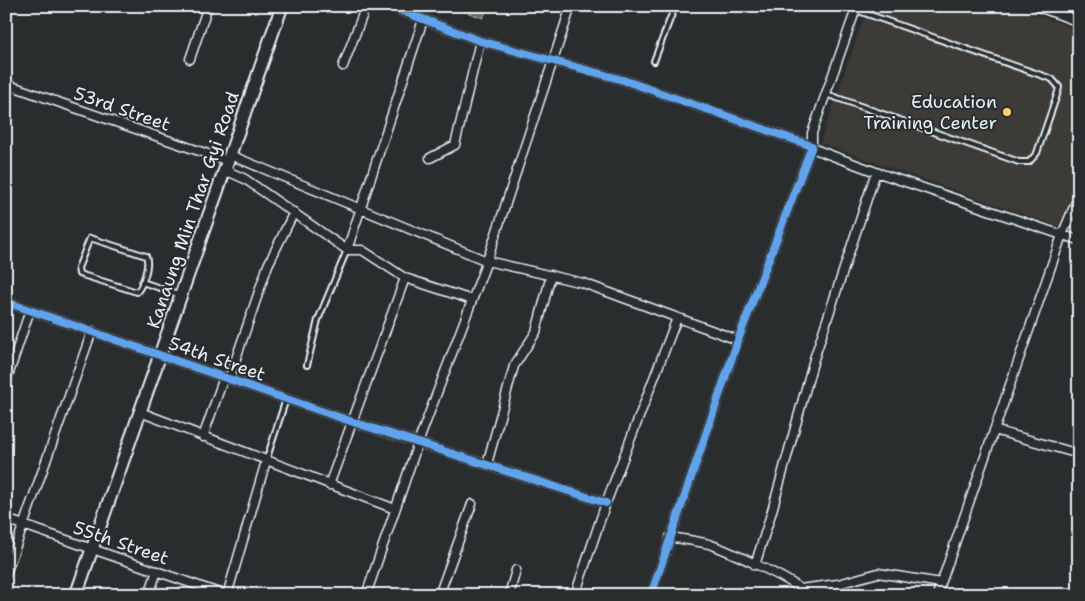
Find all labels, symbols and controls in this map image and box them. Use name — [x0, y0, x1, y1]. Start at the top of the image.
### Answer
street label: 53rd Street — [71, 81, 174, 137]
street label: Kanaung Min Thar Gyi Road — [141, 88, 245, 332]
place label: Education Training Center — [863, 90, 997, 135]
marker: Education Training Center — [1001, 106, 1013, 118]
street label: 54th Street — [165, 331, 269, 387]
street label: 55th Street — [70, 515, 172, 571]

